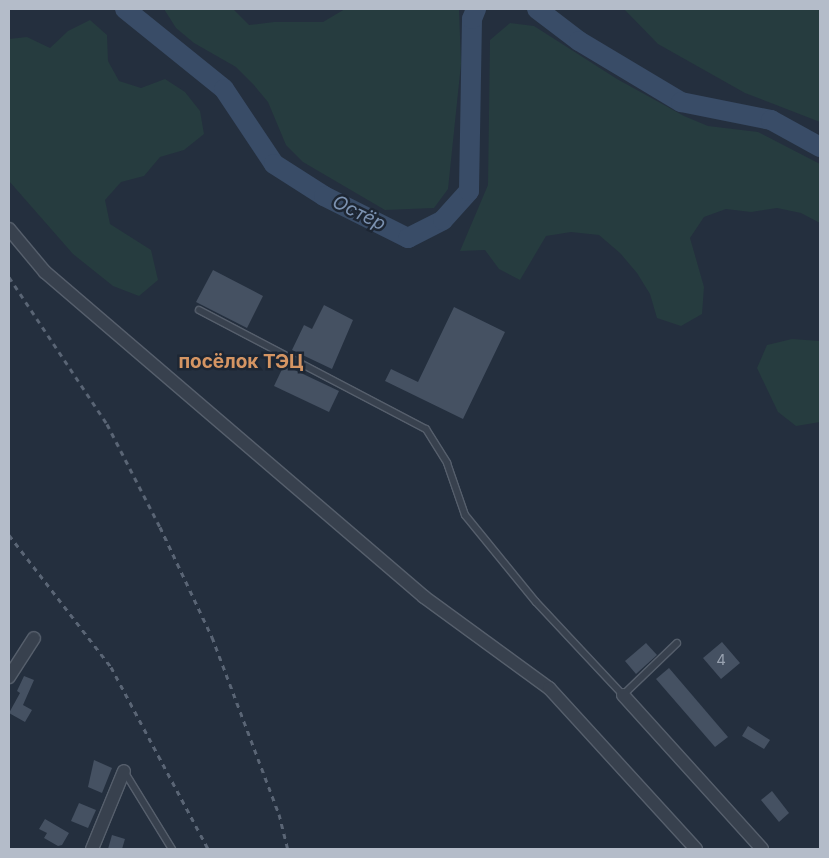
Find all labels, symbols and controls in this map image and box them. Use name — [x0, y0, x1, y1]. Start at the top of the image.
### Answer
water label: Остёр — [329, 190, 389, 236]
district label: посёлок ТЭЦ — [178, 351, 304, 373]
house number: 4 — [716, 651, 726, 669]

